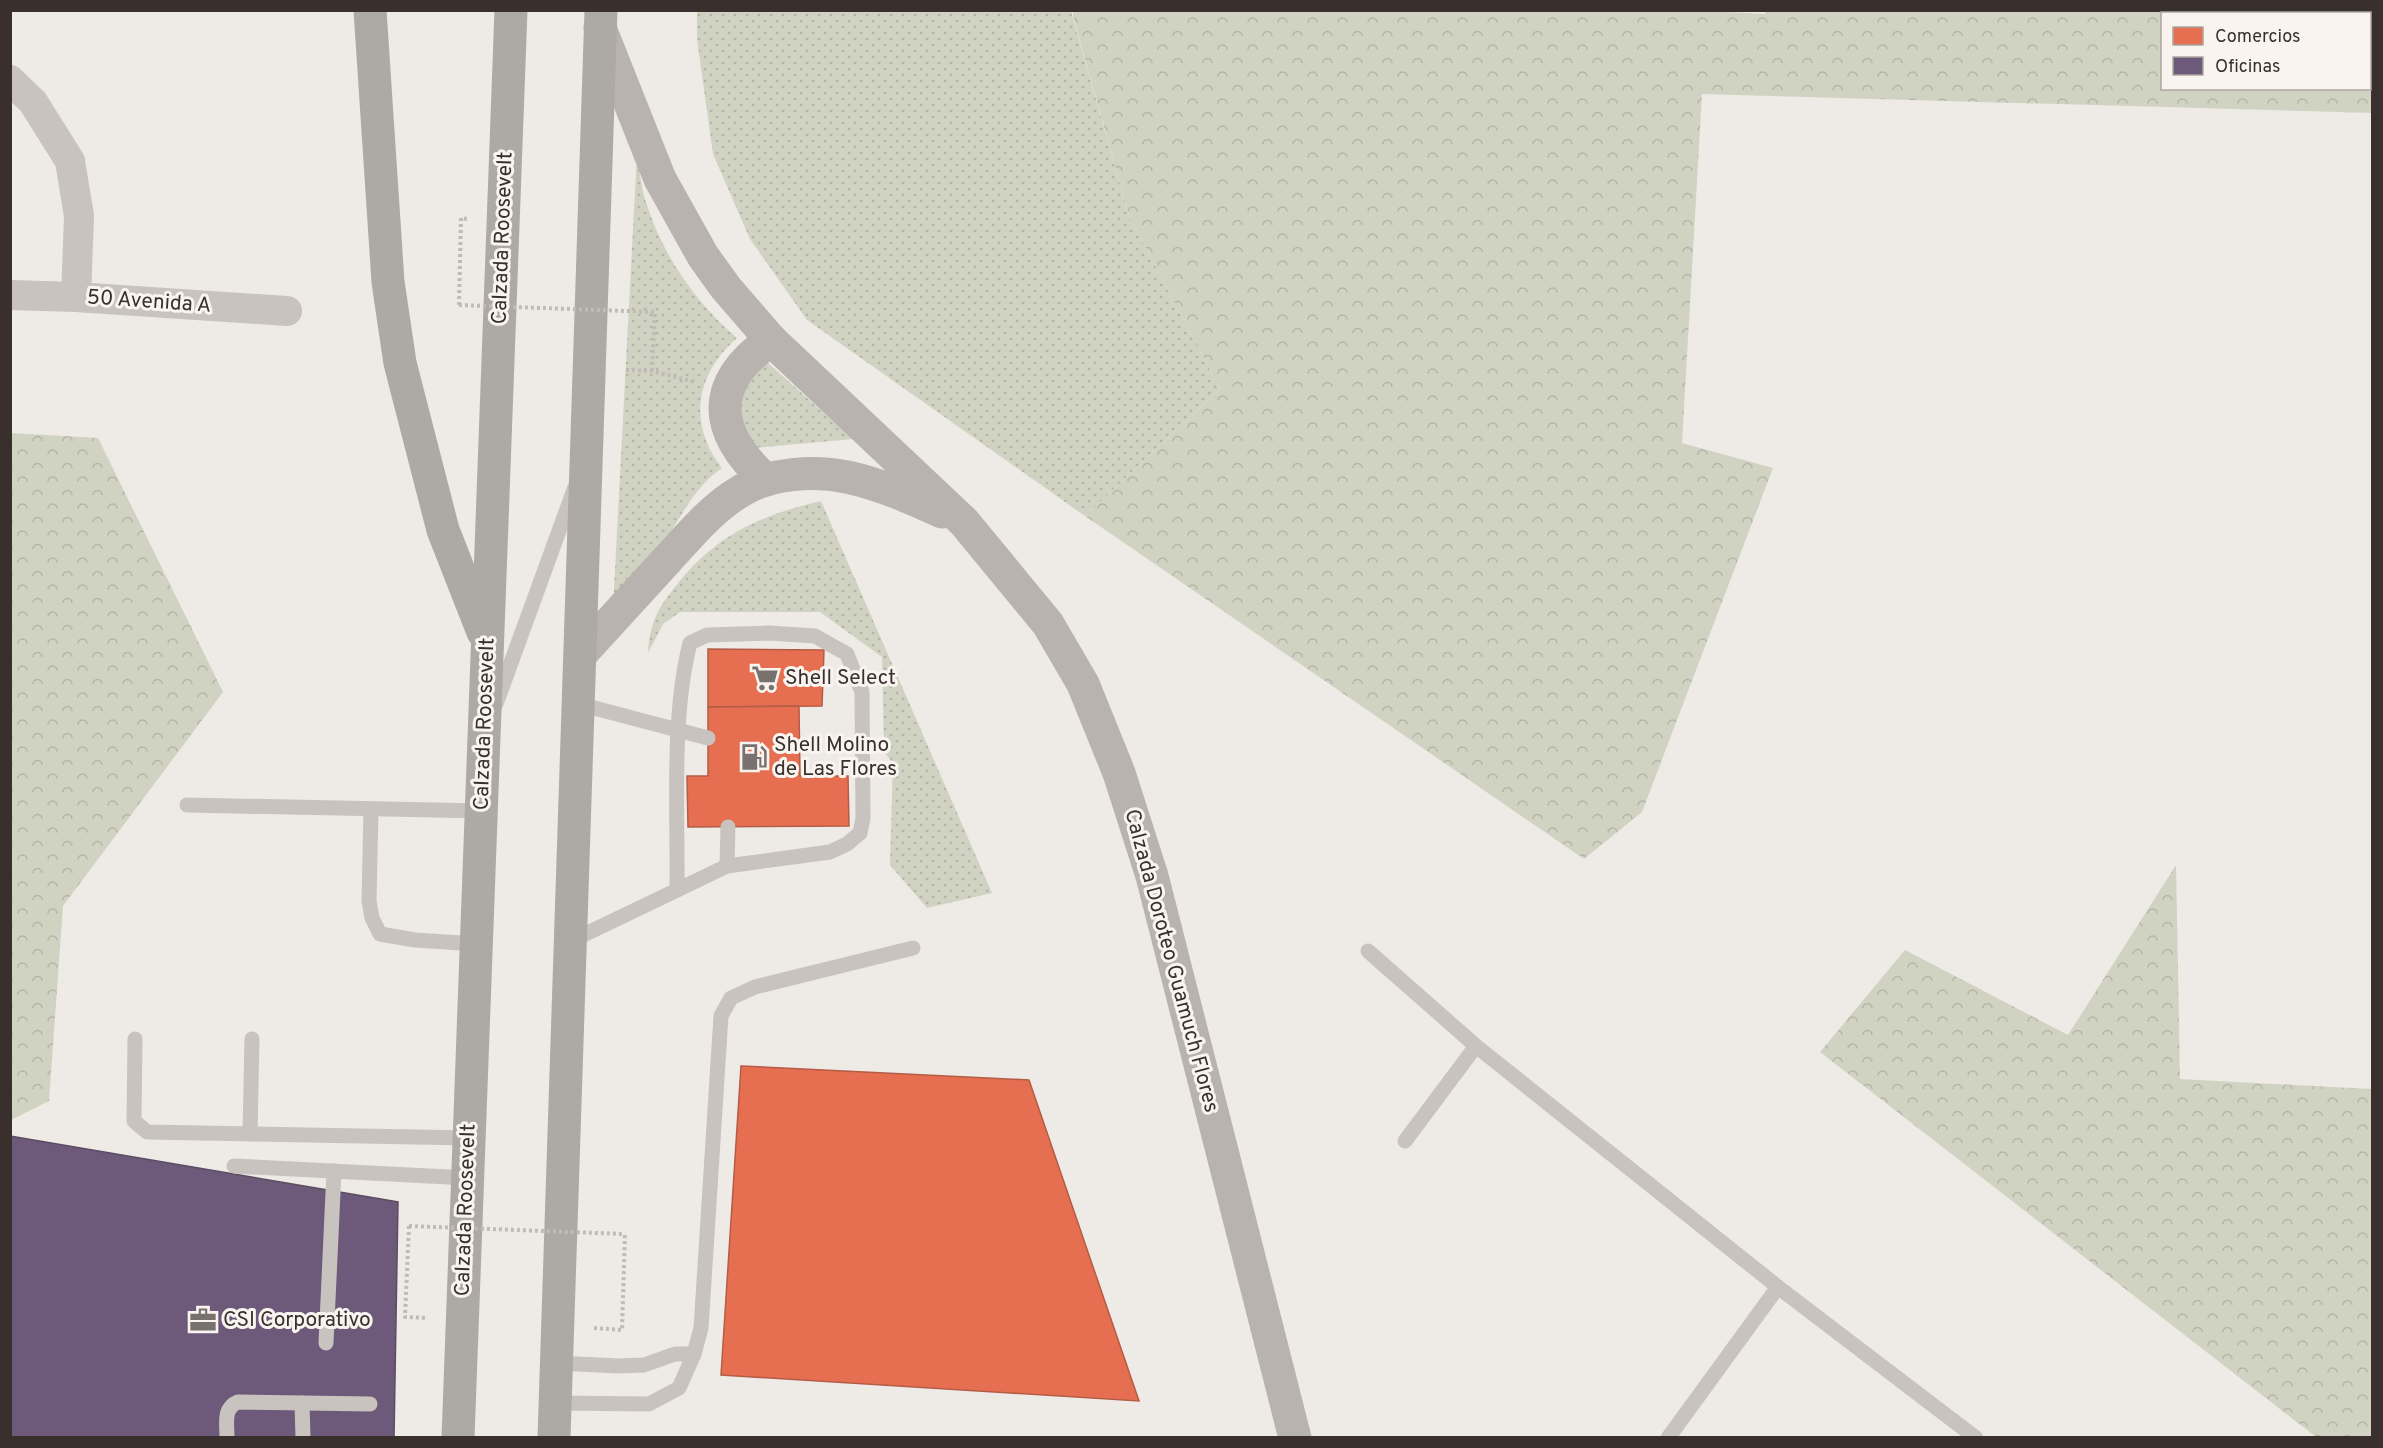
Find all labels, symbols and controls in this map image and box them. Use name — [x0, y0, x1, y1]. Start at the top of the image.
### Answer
legend — [2161, 12, 2371, 90]
text: Comercios — [2215, 26, 2301, 49]
text: Oficinas — [2215, 56, 2280, 79]
street label: Calzada Roosevelt — [486, 151, 520, 325]
street label: 50 Avenida A — [86, 284, 212, 320]
street label: Calzada Roosevelt — [468, 637, 502, 811]
supermarket icon: Shell Select — [750, 663, 780, 693]
place label: Shell Select — [785, 665, 896, 692]
place label: Shell Molino de Las Flores — [774, 732, 897, 783]
fuel station icon: Shell Molino de Las Flores — [739, 742, 769, 772]
street label: Calzada Doroteo Guamuch Flores — [1117, 806, 1225, 1116]
street label: Calzada Roosevelt — [449, 1123, 483, 1297]
office icon: CSI Corporativo — [188, 1305, 218, 1335]
place label: CSI Corporativo — [223, 1307, 371, 1334]

